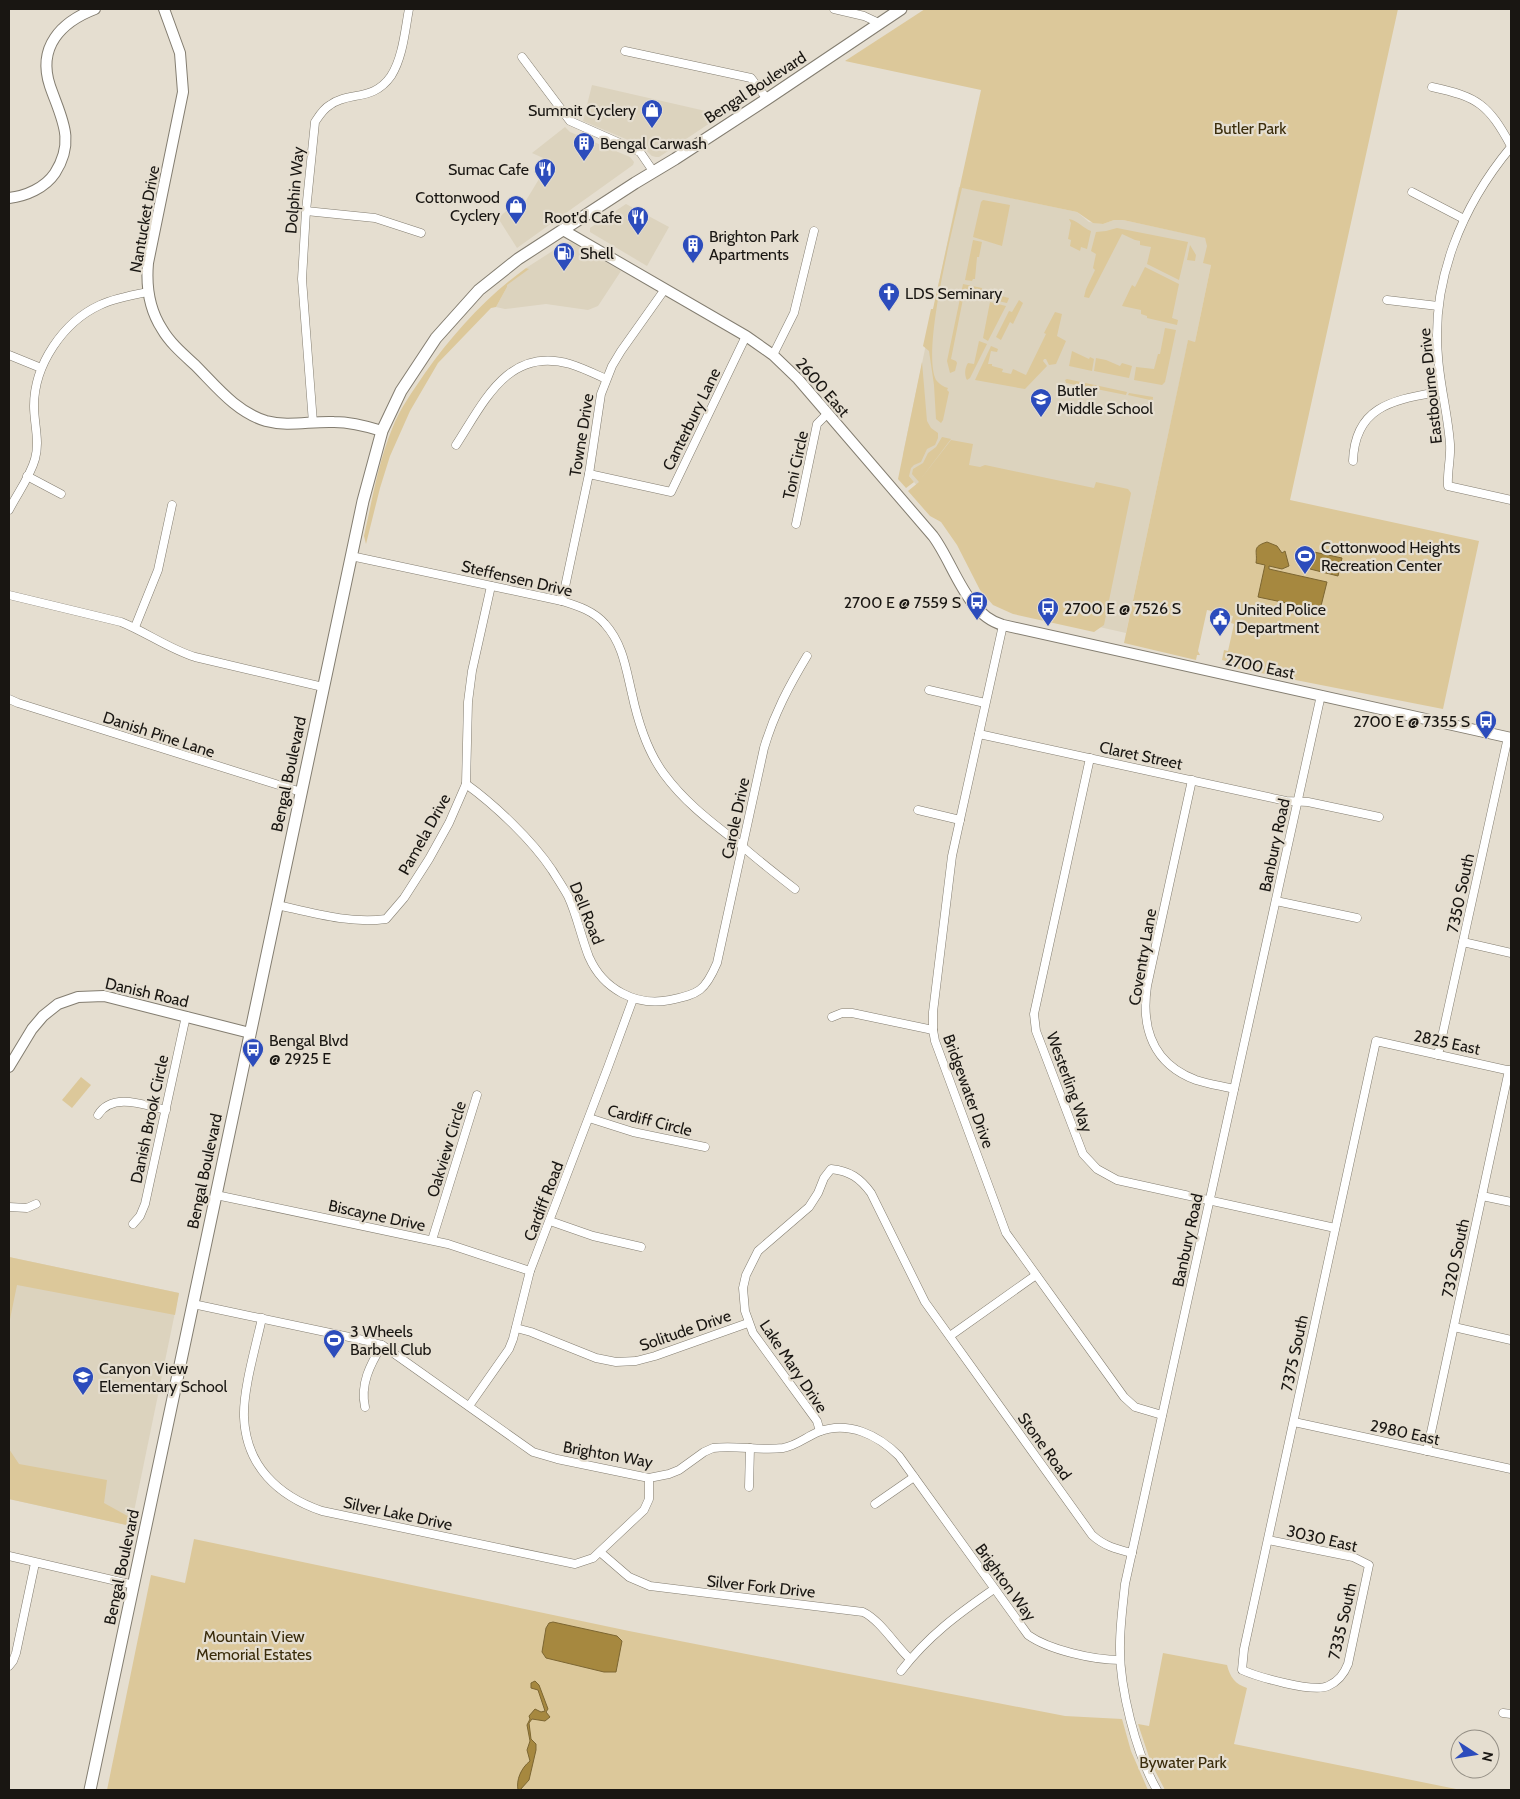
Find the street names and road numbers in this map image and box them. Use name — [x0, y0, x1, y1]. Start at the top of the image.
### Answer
street label: Bengal Boulevard — [701, 47, 810, 127]
street label: Dolphin Way — [281, 146, 308, 234]
street label: Nantucket Drive — [126, 164, 163, 274]
street label: Eastbourne Drive — [1415, 327, 1446, 445]
street label: 2600 East — [792, 354, 854, 421]
street label: Canterbury Lane — [658, 365, 724, 474]
street label: Towne Drive — [566, 392, 597, 478]
street label: Toni Circle — [779, 429, 812, 501]
street label: Steffensen Drive — [459, 556, 574, 601]
street label: 2700 East — [1223, 650, 1297, 683]
street label: Danish Pine Lane — [101, 707, 217, 762]
street label: Bengal Boulevard — [267, 715, 310, 834]
street label: Claret Street — [1098, 737, 1185, 774]
street label: Carole Drive — [718, 776, 753, 860]
street label: Pamela Drive — [394, 790, 455, 878]
street label: Banbury Road — [1255, 797, 1294, 893]
street label: 7350 South — [1443, 852, 1478, 935]
street label: Dell Road — [565, 879, 608, 947]
street label: Coventry Lane — [1125, 907, 1160, 1007]
street label: Danish Road — [103, 974, 190, 1011]
street label: 2825 East — [1412, 1026, 1482, 1059]
street label: Westerling Way — [1043, 1029, 1097, 1135]
street label: Bridgewater Drive — [939, 1032, 998, 1151]
street label: Danish Brook Circle — [127, 1053, 172, 1185]
street label: Oakview Circle — [423, 1099, 470, 1199]
street label: Cardiff Circle — [606, 1101, 694, 1140]
street label: Bengal Boulevard — [183, 1112, 226, 1231]
street label: Cardiff Road — [520, 1159, 567, 1244]
street label: Banbury Road — [1168, 1192, 1207, 1288]
street label: Biscayne Drive — [327, 1196, 427, 1235]
street label: 7320 South — [1438, 1217, 1473, 1299]
street label: Solitude Drive — [637, 1306, 733, 1355]
street label: 7375 South — [1277, 1313, 1312, 1393]
street label: Lake Mary Drive — [756, 1316, 832, 1416]
street label: Stone Road — [1014, 1409, 1075, 1484]
street label: 2980 East — [1368, 1416, 1442, 1449]
street label: Brighton Way — [561, 1437, 654, 1472]
street label: Silver Lake Drive — [342, 1493, 454, 1534]
street label: Bengal Boulevard — [100, 1508, 143, 1627]
street label: 3030 East — [1285, 1521, 1360, 1556]
street label: Brighton Way — [971, 1540, 1040, 1625]
street label: Silver Fork Drive — [706, 1571, 816, 1602]
street label: 7335 South — [1324, 1581, 1361, 1661]

